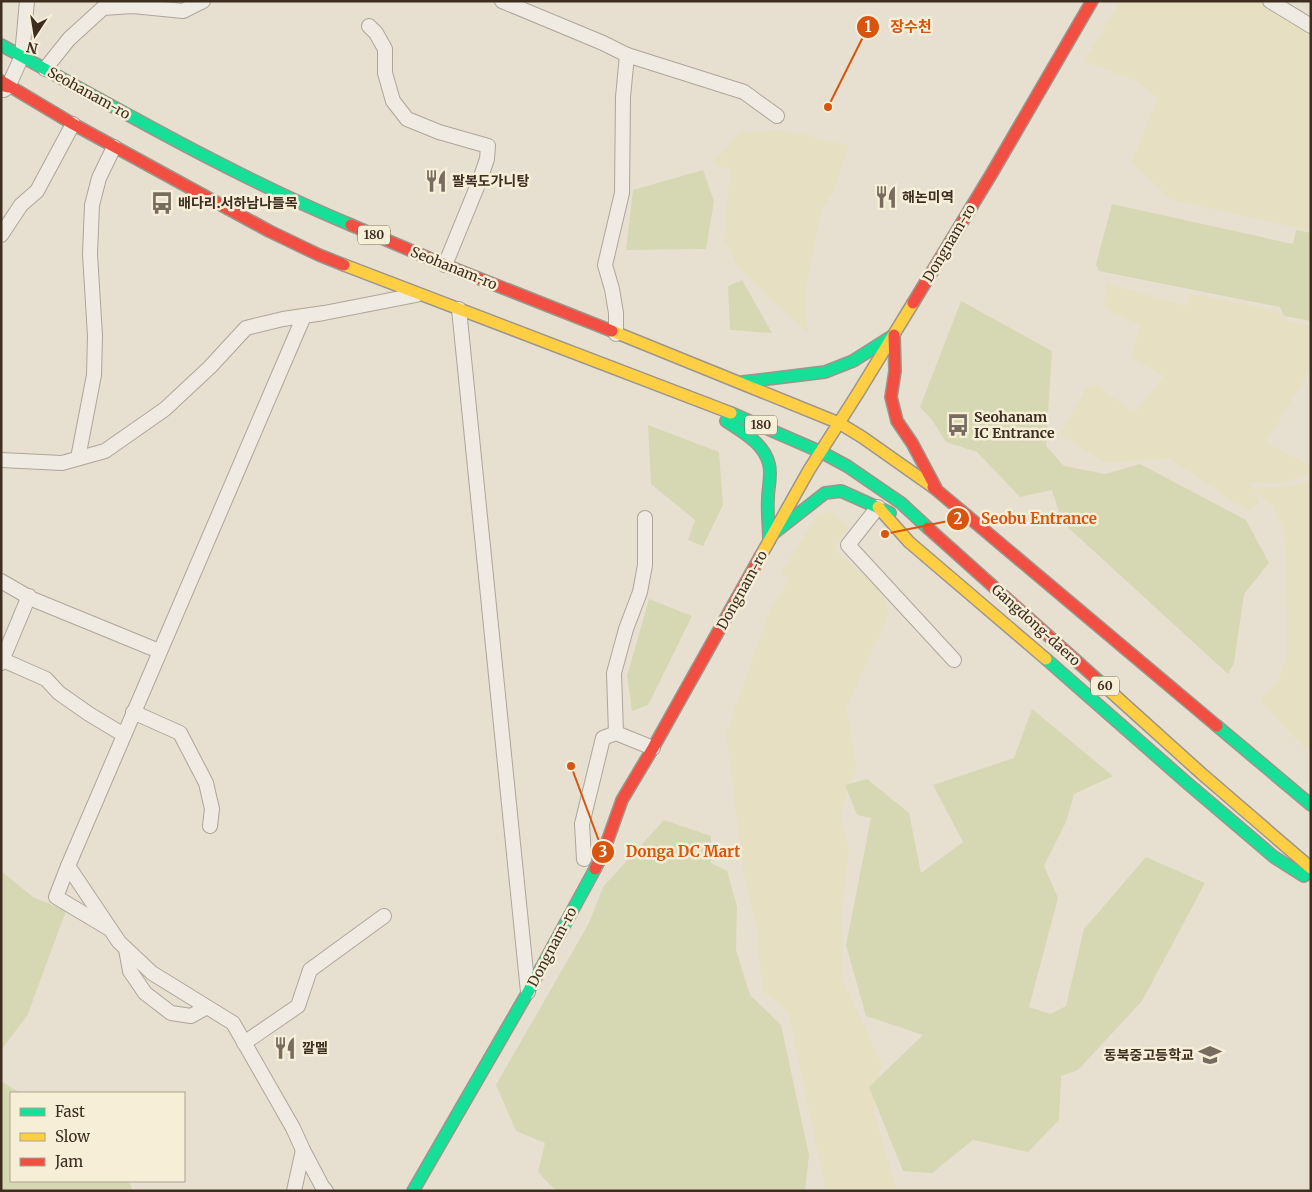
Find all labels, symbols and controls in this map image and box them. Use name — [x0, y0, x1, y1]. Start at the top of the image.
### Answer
north arrow — [10, 10, 60, 60]
callout: 장수천 — [855, 12, 942, 42]
text: 1 — [865, 17, 872, 36]
text: 장수천 — [890, 17, 932, 36]
text: N — [25, 38, 40, 58]
street label: Seohanam-ro — [45, 63, 133, 123]
restaurant icon: 팔복도가니탕 — [423, 168, 449, 194]
place label: 팔복도가니탕 — [452, 172, 529, 190]
restaurant icon: 해논미역 — [873, 184, 899, 210]
place label: 해논미역 — [902, 188, 954, 206]
bus stop icon: 배다리.서하남나들목 — [149, 190, 175, 216]
place label: 배다리.서하남나들목 — [178, 194, 298, 212]
street label: Dongnam-ro — [919, 201, 979, 285]
road number: 180 — [358, 226, 390, 244]
street label: Seohanam-ro — [408, 242, 500, 294]
place label: Seohanam IC Entrance — [974, 408, 1055, 442]
bus stop icon: Seohanam IC Entrance — [945, 412, 971, 438]
road number: 180 — [745, 416, 777, 434]
callout: Seobu Entrance — [946, 504, 1107, 534]
text: 2 — [954, 509, 963, 528]
text: Seobu Entrance — [981, 509, 1097, 528]
street label: Dongnam-ro — [713, 547, 771, 633]
street label: Gangdong-daero — [988, 580, 1084, 670]
road number: 60 — [1091, 676, 1119, 696]
callout: Donga DC Mart — [591, 837, 750, 867]
text: 3 — [599, 842, 607, 861]
text: Donga DC Mart — [626, 842, 740, 861]
street label: Dongnam-ro — [523, 904, 581, 990]
restaurant icon: 깔멜 — [272, 1035, 298, 1061]
place label: 깔멜 — [302, 1039, 328, 1057]
school or university icon: 동북중고등학교 — [1197, 1042, 1223, 1068]
place label: 동북중고등학교 — [1104, 1046, 1194, 1064]
legend — [10, 1092, 185, 1182]
text: Fast — [55, 1102, 85, 1121]
text: Slow — [55, 1127, 90, 1146]
text: Jam — [54, 1152, 83, 1171]

